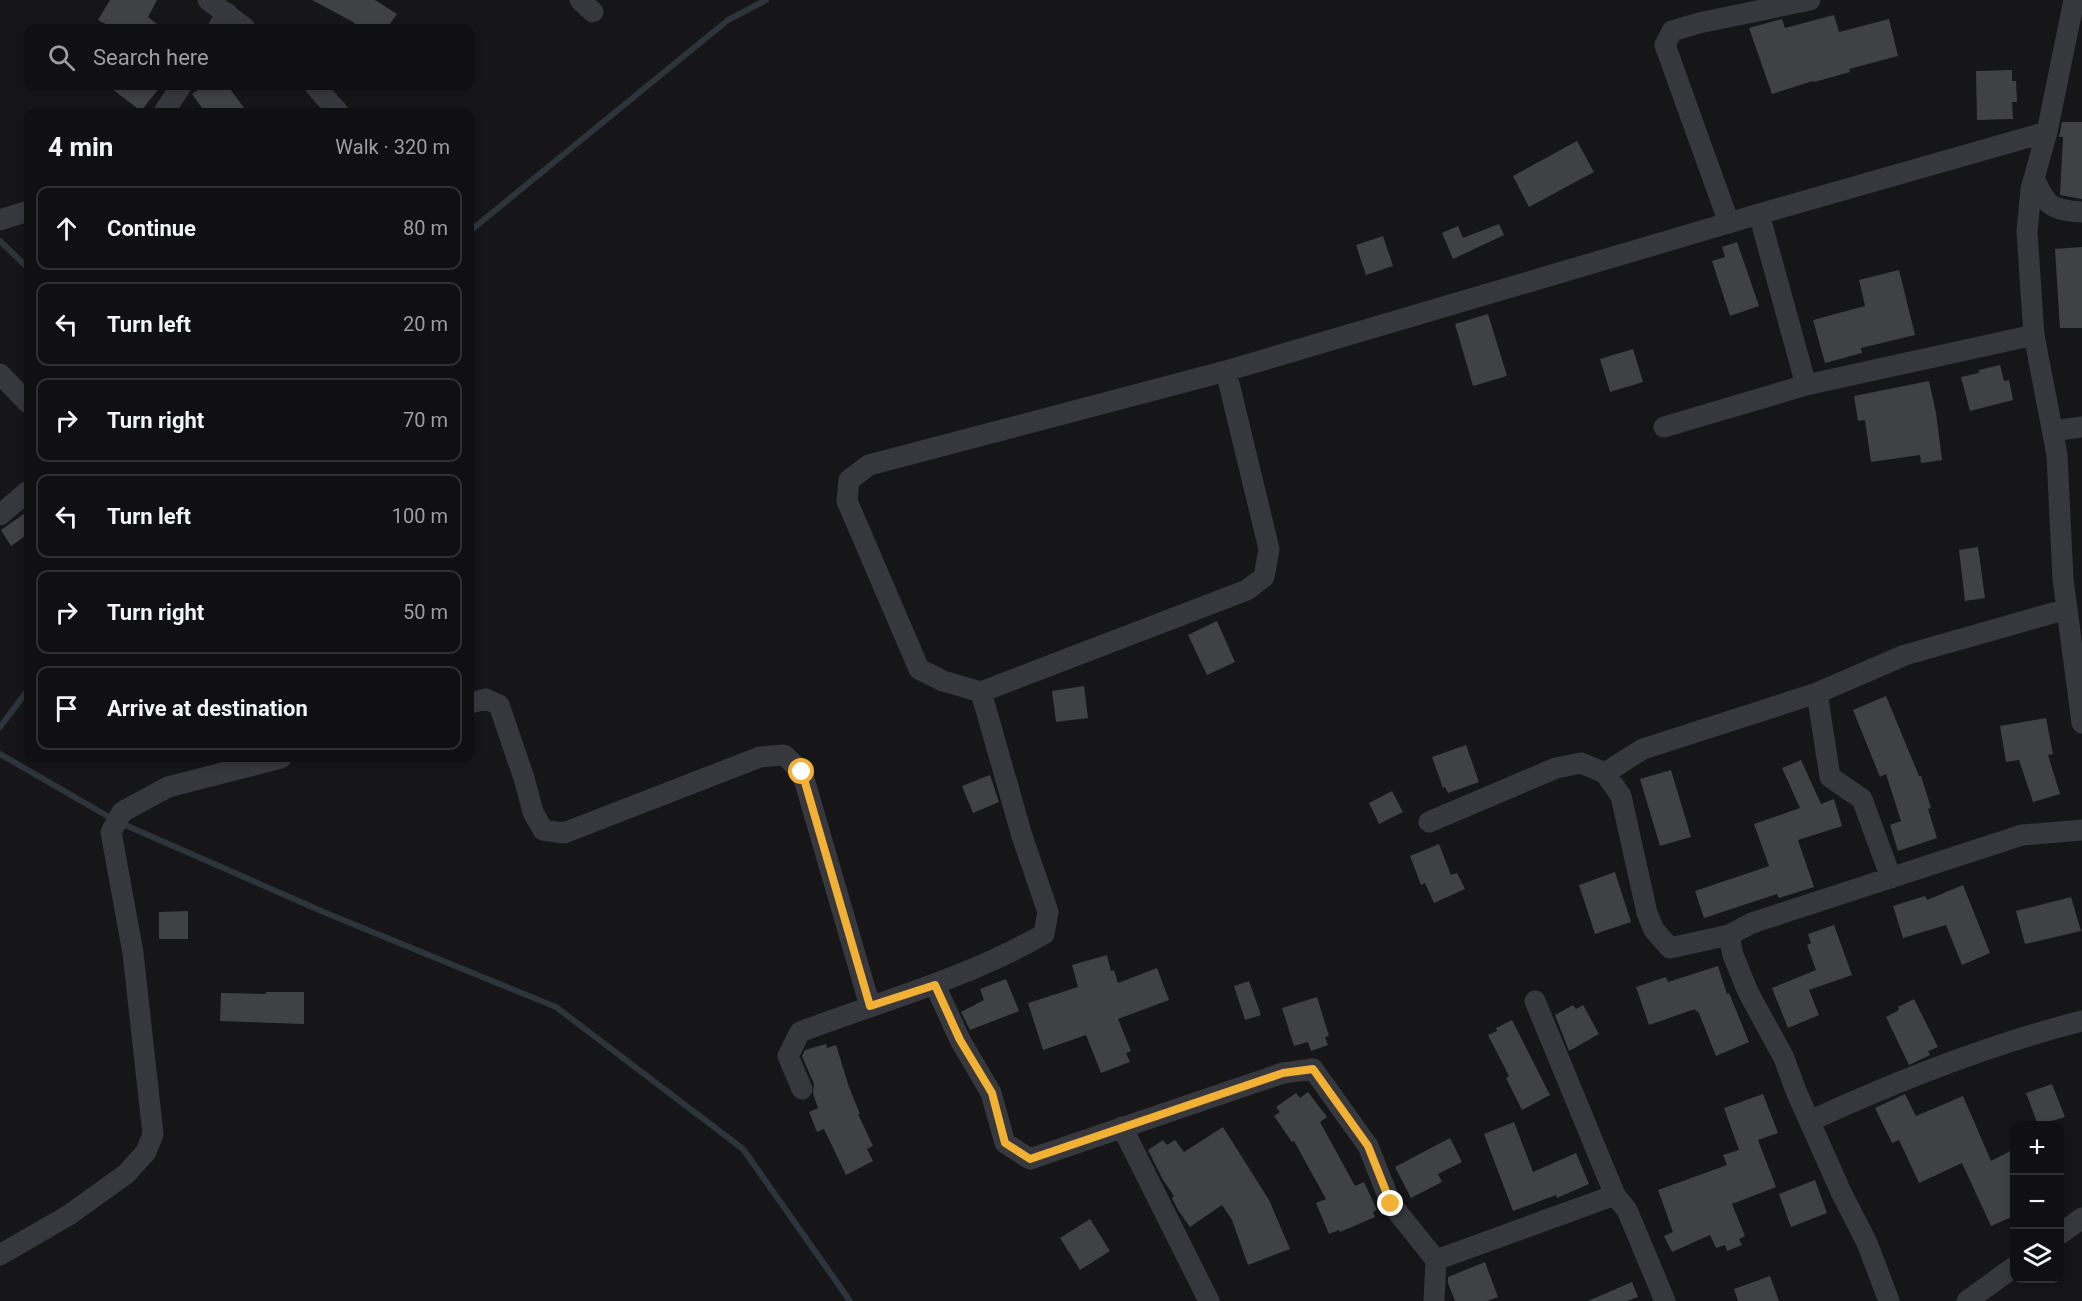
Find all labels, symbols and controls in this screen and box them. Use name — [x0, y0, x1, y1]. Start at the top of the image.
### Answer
search box — [24, 24, 474, 90]
icon: search — [45, 41, 78, 74]
text: Search here — [93, 45, 209, 70]
text: 4 min — [48, 132, 113, 162]
text: Walk · 320 m — [335, 135, 450, 159]
icon: ahead — [50, 212, 83, 245]
text: Continue — [107, 216, 196, 241]
text: 80 m — [403, 216, 448, 240]
icon: left — [50, 308, 83, 341]
text: Turn left — [107, 312, 191, 337]
text: 20 m — [403, 312, 448, 336]
icon: right — [50, 404, 83, 437]
text: Turn right — [107, 408, 204, 433]
text: 70 m — [403, 408, 448, 432]
icon: left — [50, 500, 83, 533]
text: Turn left — [107, 504, 191, 529]
text: 100 m — [392, 504, 448, 528]
icon: right — [50, 596, 83, 629]
text: Turn right — [107, 600, 204, 625]
text: 50 m — [403, 600, 448, 624]
icon: arrive — [50, 692, 83, 725]
text: Arrive at destination — [107, 696, 308, 721]
route start — [788, 758, 814, 784]
map controls — [2010, 1121, 2064, 1283]
button: + — [2010, 1121, 2064, 1175]
button: − — [2010, 1175, 2064, 1229]
route end — [1377, 1190, 1403, 1216]
button: layers — [2010, 1229, 2064, 1283]

